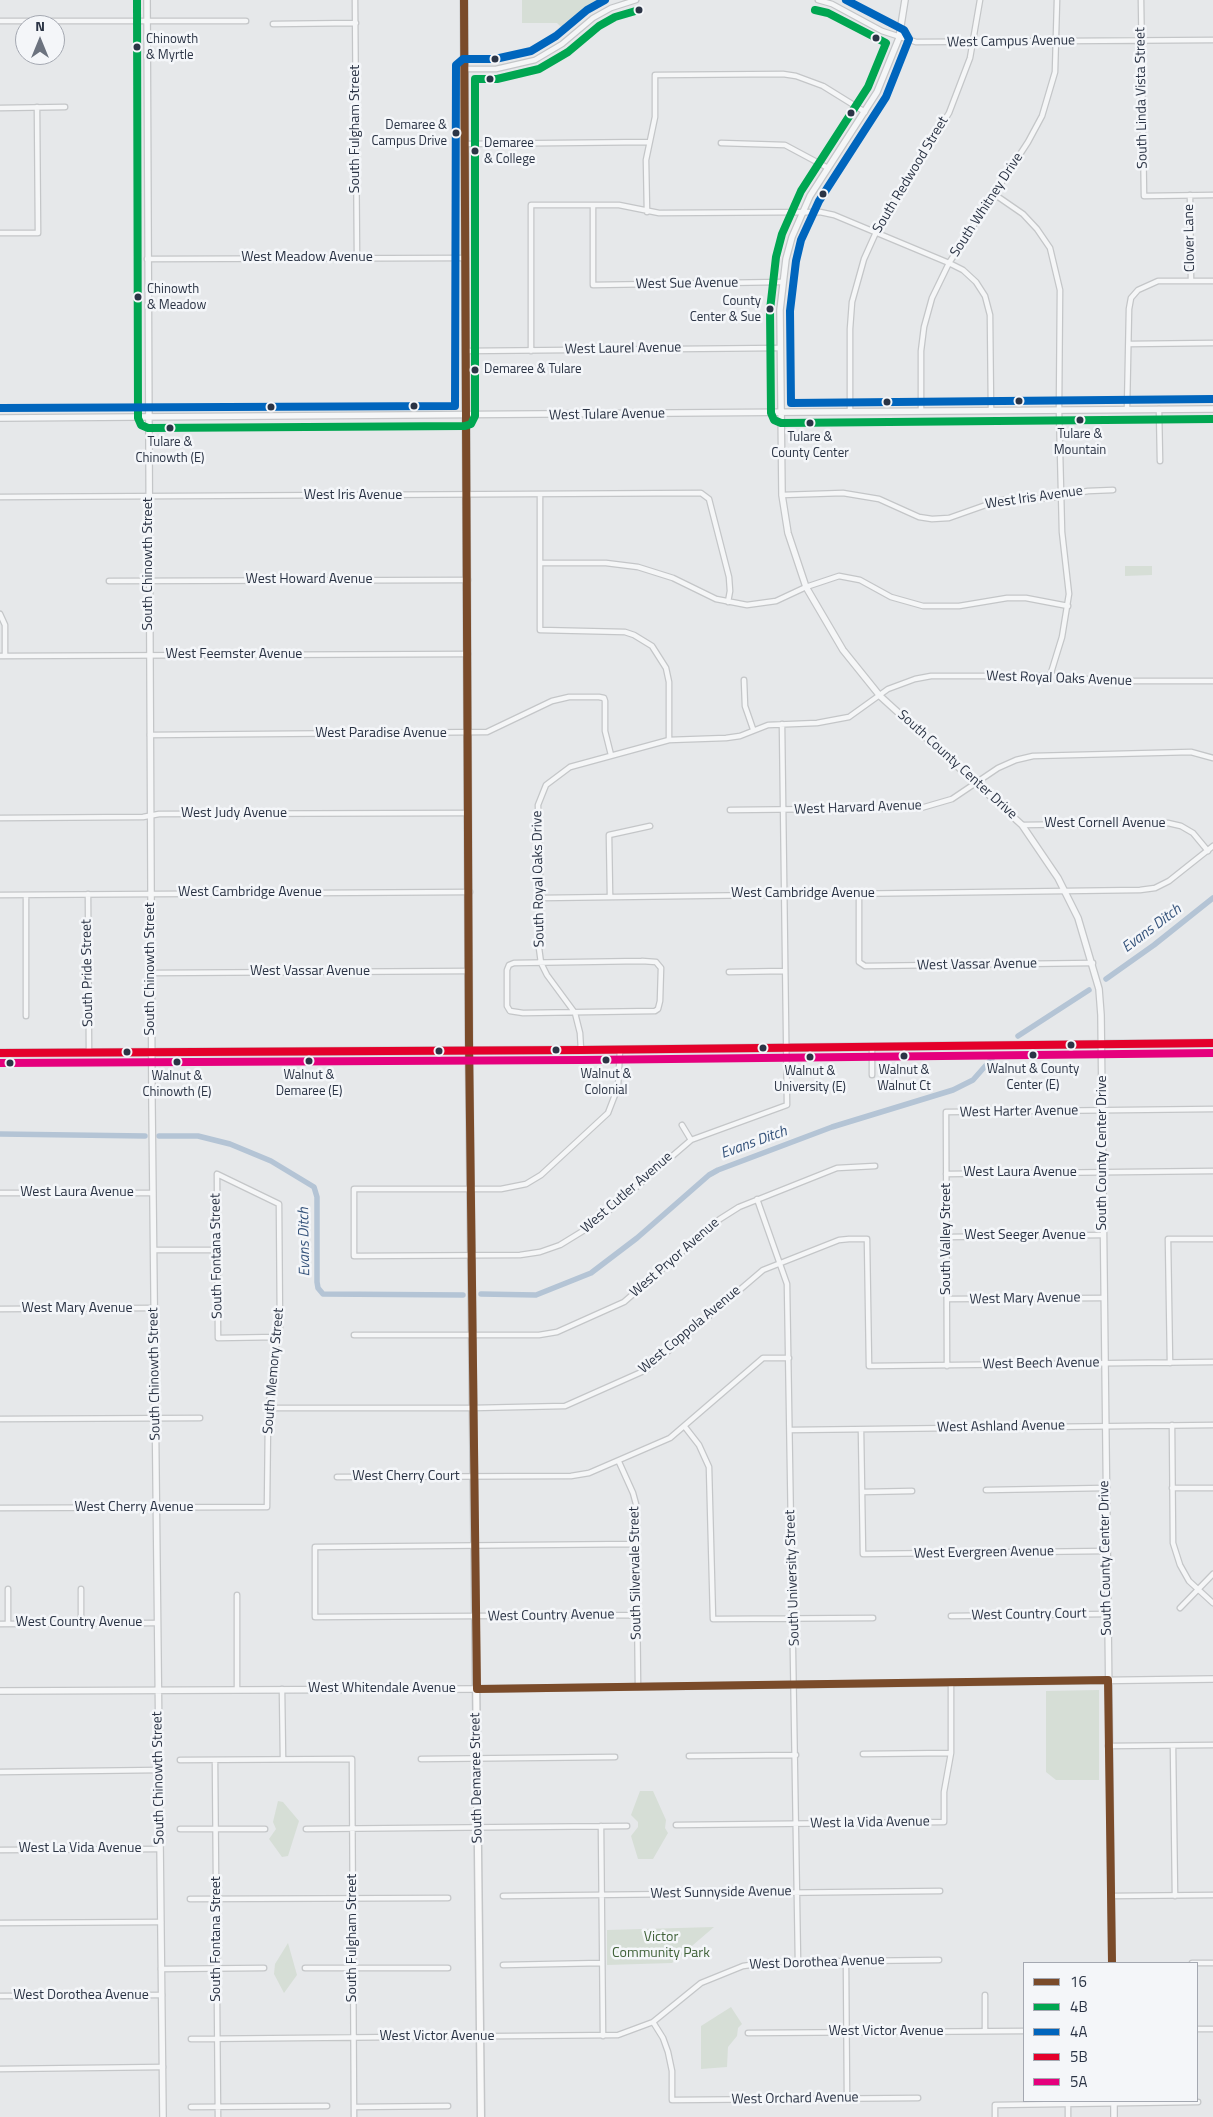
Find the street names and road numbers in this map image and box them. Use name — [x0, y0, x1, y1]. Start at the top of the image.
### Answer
street label: South Linda Vista Street — [1132, 27, 1152, 169]
street label: West Campus Avenue — [947, 32, 1075, 52]
street label: South Fulgham Street — [348, 65, 364, 193]
street label: South Redwood Street — [870, 114, 952, 236]
street label: South Whitney Drive — [947, 150, 1027, 260]
street label: Clover Lane — [1181, 204, 1199, 272]
street label: West Meadow Avenue — [241, 250, 373, 266]
street label: West Sue Avenue — [636, 275, 738, 293]
street label: West Laurel Avenue — [564, 340, 682, 358]
street label: West Tulare Avenue — [549, 406, 665, 424]
street label: West Iris Avenue — [984, 483, 1084, 513]
street label: West Iris Avenue — [304, 488, 402, 504]
street label: South Chinowth Street — [141, 497, 157, 631]
street label: West Howard Avenue — [246, 572, 372, 588]
street label: West Feemster Avenue — [166, 647, 302, 663]
street label: West Royal Oaks Avenue — [986, 668, 1132, 690]
street label: South County Center Drive — [894, 707, 1020, 823]
street label: West Paradise Avenue — [315, 726, 447, 742]
street label: West Harvard Avenue — [794, 797, 922, 819]
street label: West Judy Avenue — [181, 806, 287, 822]
street label: South Royal Oaks Drive — [529, 810, 549, 948]
street label: West Cornell Avenue — [1044, 816, 1166, 832]
street label: West Cambridge Avenue — [178, 885, 322, 901]
street label: West Cambridge Avenue — [731, 886, 875, 902]
street label: South Chinowth Street — [143, 902, 159, 1036]
street label: South Pride Street — [79, 919, 97, 1027]
street label: West Vassar Avenue — [917, 956, 1037, 974]
street label: West Vassar Avenue — [250, 964, 370, 980]
street label: South County Center Drive — [1095, 1075, 1111, 1231]
street label: West Harter Avenue — [960, 1103, 1078, 1121]
street label: West Cutler Avenue — [578, 1149, 676, 1237]
street label: West Laura Avenue — [963, 1165, 1077, 1181]
street label: South Valley Street — [939, 1183, 955, 1295]
street label: West Laura Avenue — [20, 1185, 134, 1201]
street label: South Fontana Street — [208, 1193, 226, 1319]
street label: West Pryor Avenue — [627, 1215, 723, 1301]
street label: West Seeger Avenue — [964, 1228, 1086, 1244]
street label: West Coppola Avenue — [636, 1282, 744, 1378]
street label: West Mary Avenue — [969, 1290, 1081, 1308]
street label: West Mary Avenue — [22, 1301, 132, 1317]
street label: South Chinowth Street — [145, 1307, 165, 1441]
street label: South Memory Street — [260, 1307, 288, 1435]
street label: West Beech Avenue — [982, 1355, 1100, 1373]
street label: West Ashland Avenue — [937, 1417, 1065, 1437]
street label: West Cherry Court — [352, 1469, 460, 1485]
street label: South County Center Drive — [1096, 1480, 1116, 1636]
street label: West Cherry Avenue — [74, 1500, 194, 1516]
street label: South Silvervale Street — [626, 1506, 646, 1640]
street label: South University Street — [782, 1510, 804, 1646]
street label: West Evergreen Avenue — [914, 1543, 1054, 1563]
street label: West Country Avenue — [487, 1606, 615, 1626]
street label: West Country Court — [971, 1606, 1087, 1624]
street label: West Country Avenue — [16, 1615, 142, 1631]
street label: West Whitendale Avenue — [308, 1681, 456, 1697]
street label: South Chinowth Street — [149, 1711, 169, 1845]
street label: South Demaree Street — [467, 1712, 487, 1844]
street label: West la Vida Avenue — [810, 1814, 930, 1832]
street label: West La Vida Avenue — [18, 1841, 142, 1857]
street label: South Fulgham Street — [345, 1874, 361, 2002]
street label: South Fontana Street — [209, 1876, 225, 2002]
street label: West Sunnyside Avenue — [650, 1883, 792, 1903]
street label: West Dorothea Avenue — [749, 1952, 885, 1974]
street label: West Dorothea Avenue — [13, 1988, 149, 2004]
street label: West Victor Avenue — [828, 2024, 944, 2040]
street label: West Victor Avenue — [379, 2029, 495, 2045]
street label: West Orchard Avenue — [731, 2089, 859, 2109]

